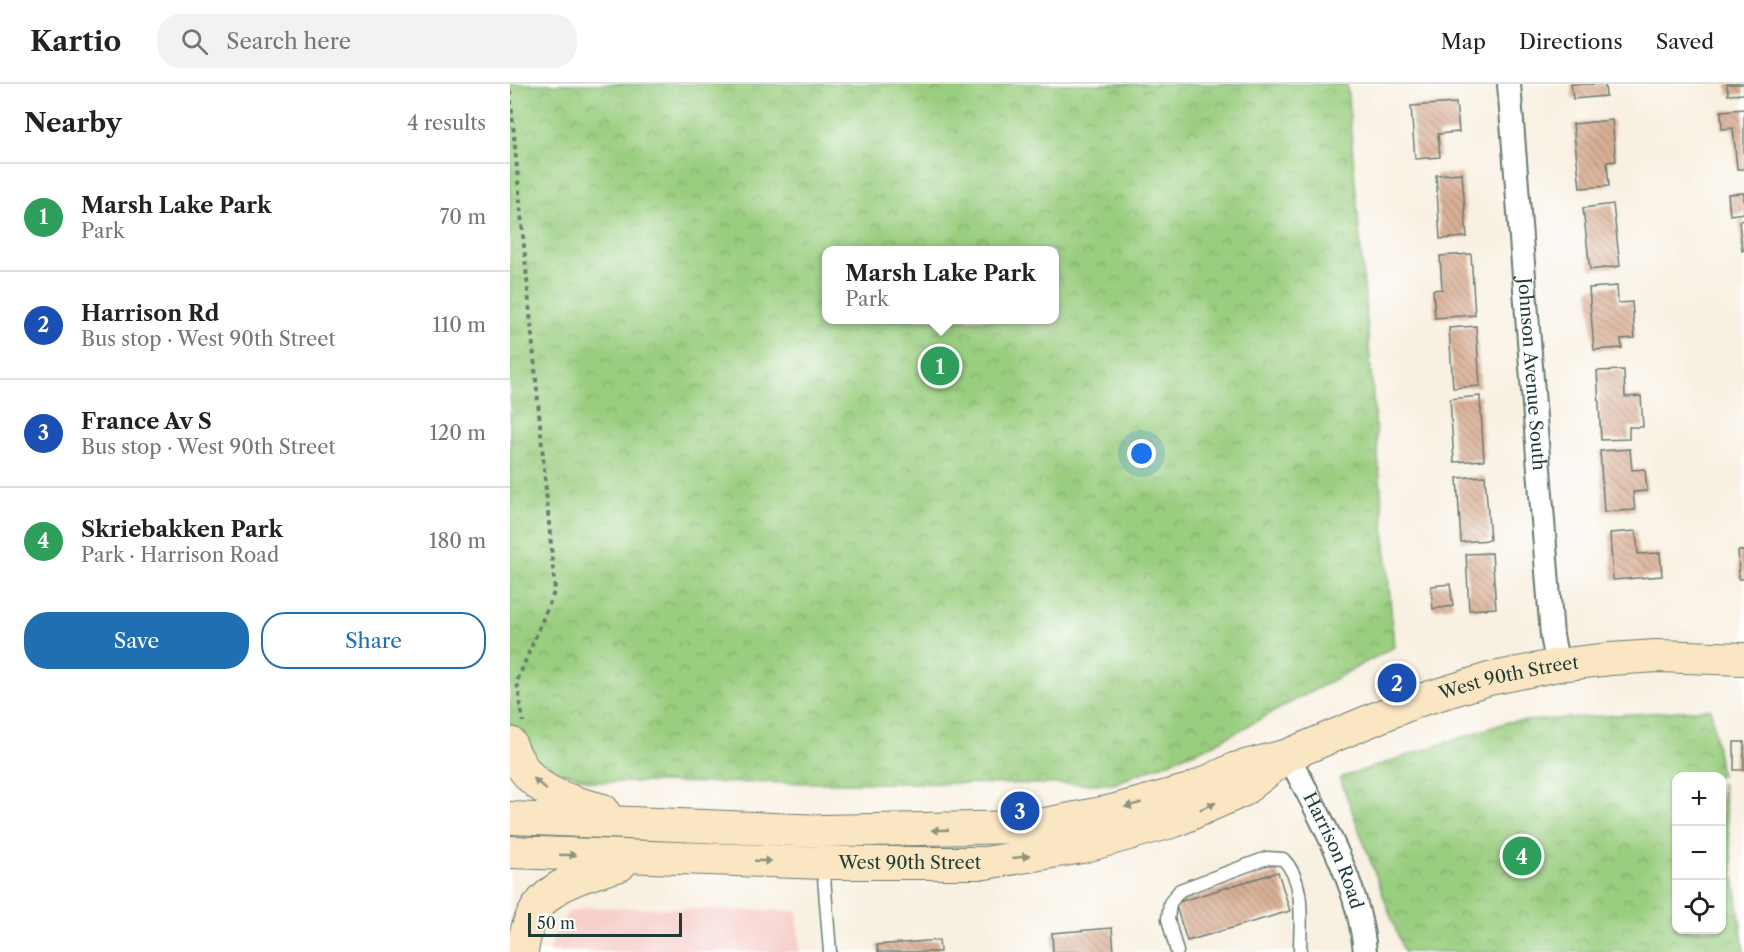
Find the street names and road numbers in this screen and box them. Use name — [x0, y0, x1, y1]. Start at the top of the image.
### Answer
street label: Johnson Avenue South — [1513, 274, 1550, 471]
street label: West 90th Street — [1435, 652, 1580, 705]
street label: Harrison Road — [1298, 789, 1368, 911]
street label: West 90th Street — [837, 852, 982, 874]

